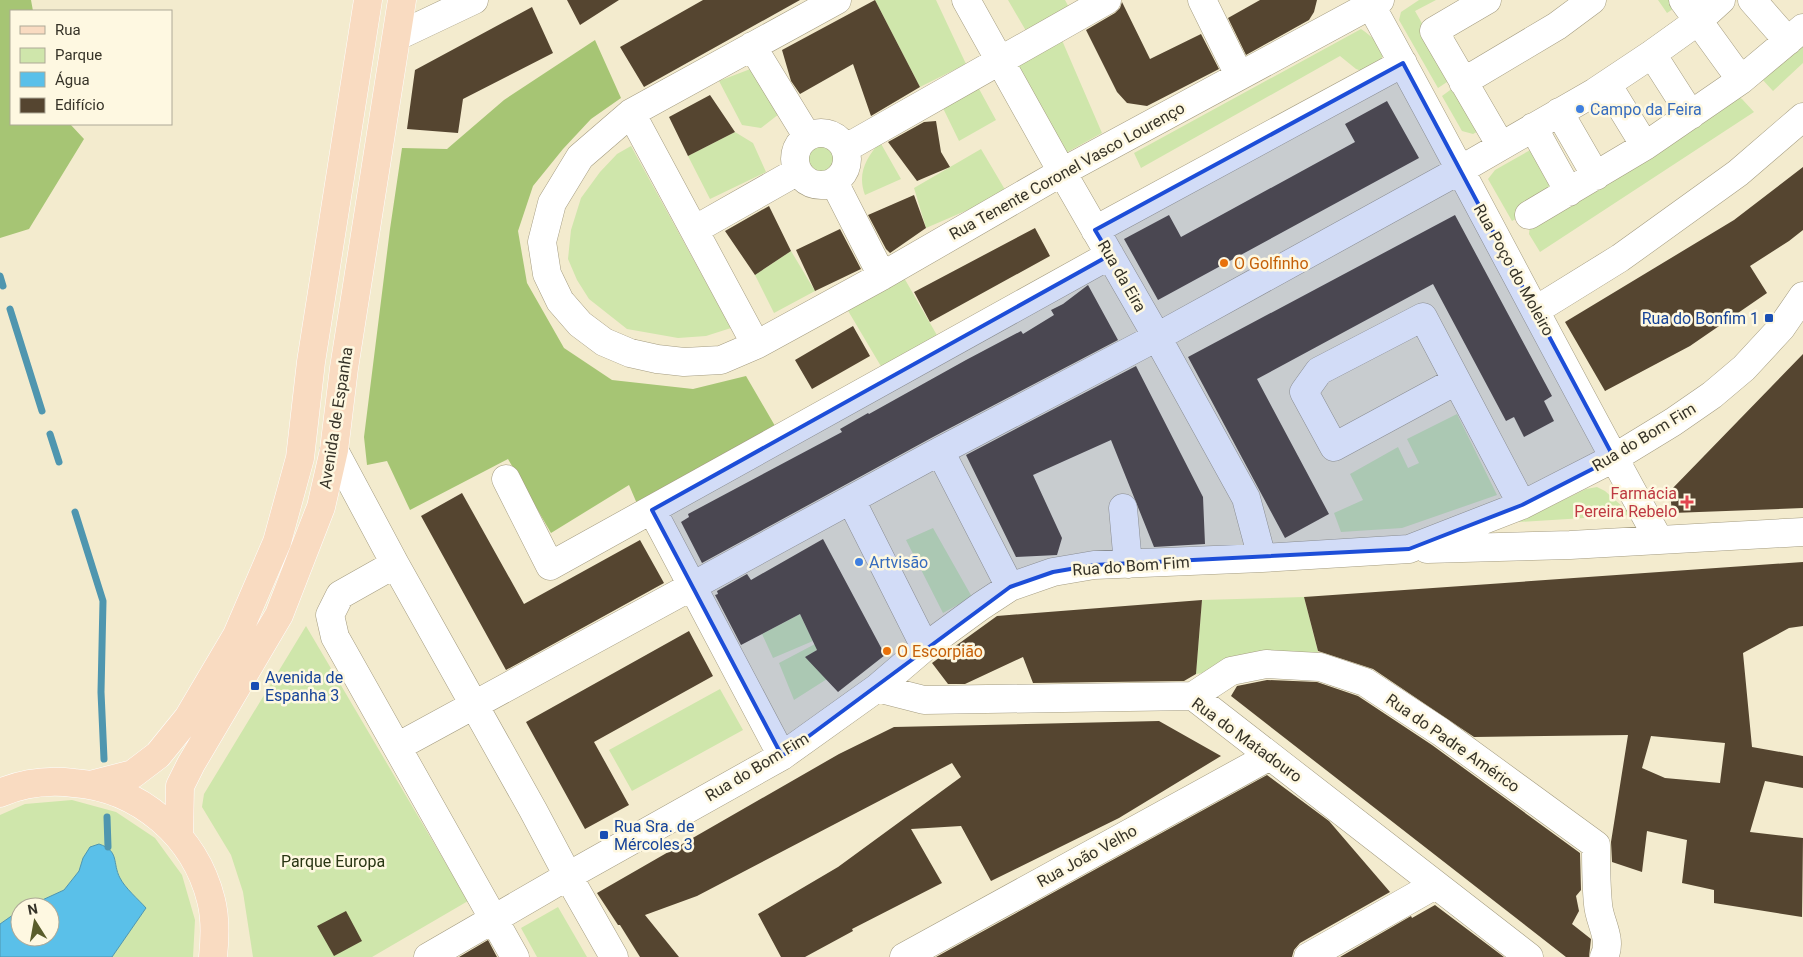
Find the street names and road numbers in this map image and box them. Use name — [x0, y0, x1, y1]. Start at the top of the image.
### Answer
street label: Rua Tenente Coronel Vasco Lourenço — [946, 98, 1188, 244]
street label: Rua Poço do Moleiro — [1470, 201, 1558, 339]
street label: Rua da Eira — [1094, 237, 1150, 315]
street label: Avenida de Espanha — [315, 346, 357, 490]
street label: Rua do Bom Fim — [1589, 399, 1699, 475]
street label: Rua do Bom Fim — [1072, 552, 1190, 580]
street label: Rua do Padre Américo — [1383, 690, 1523, 796]
street label: Rua do Matadouro — [1188, 694, 1306, 786]
street label: Rua do Bom Fim — [702, 729, 812, 805]
street label: Rua João Velho — [1034, 821, 1140, 891]

